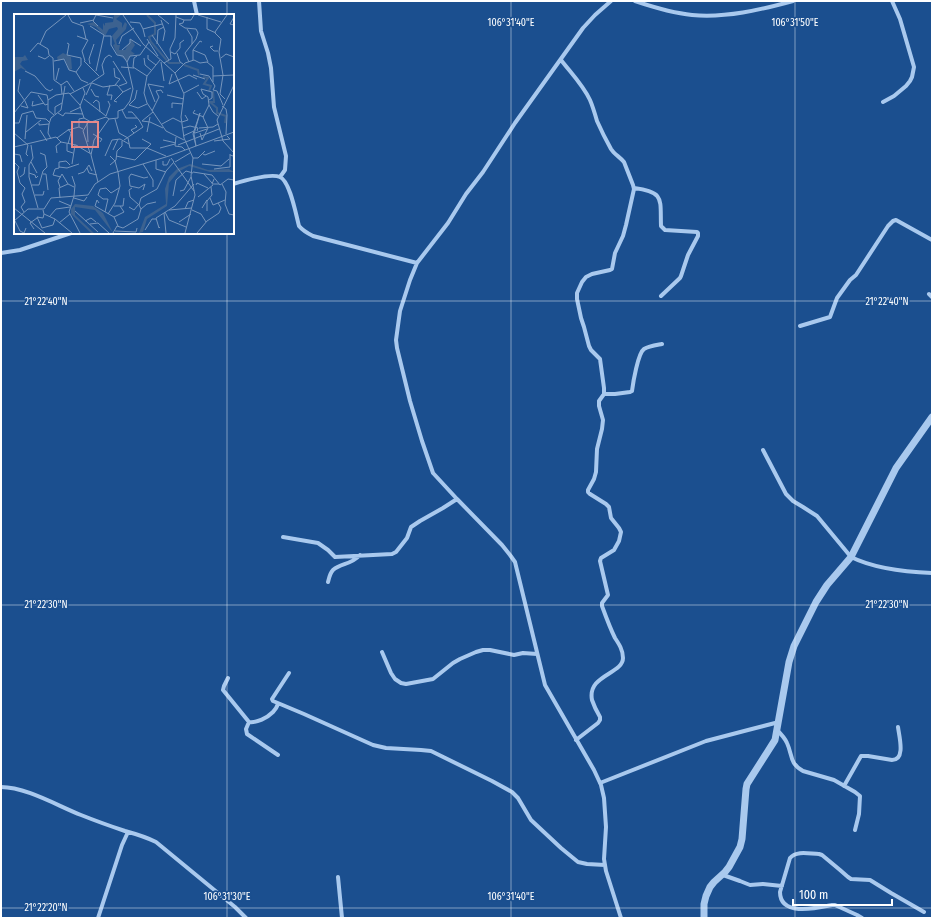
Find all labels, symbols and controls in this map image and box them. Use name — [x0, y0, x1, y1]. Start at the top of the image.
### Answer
inset map — [14, 14, 234, 234]
text: 106°31'40"E — [488, 17, 535, 29]
text: 106°31'50"E — [771, 17, 819, 29]
text: 21°22'40"N — [24, 296, 68, 308]
text: 21°22'40"N — [865, 296, 909, 308]
text: 21°22'30"N — [24, 599, 68, 611]
text: 21°22'30"N — [865, 599, 909, 611]
scale bar — [793, 881, 892, 907]
text: 100 m — [799, 888, 828, 902]
text: 106°31'30"E — [204, 891, 251, 903]
text: 106°31'40"E — [488, 891, 535, 903]
text: 21°22'20"N — [25, 902, 68, 914]

